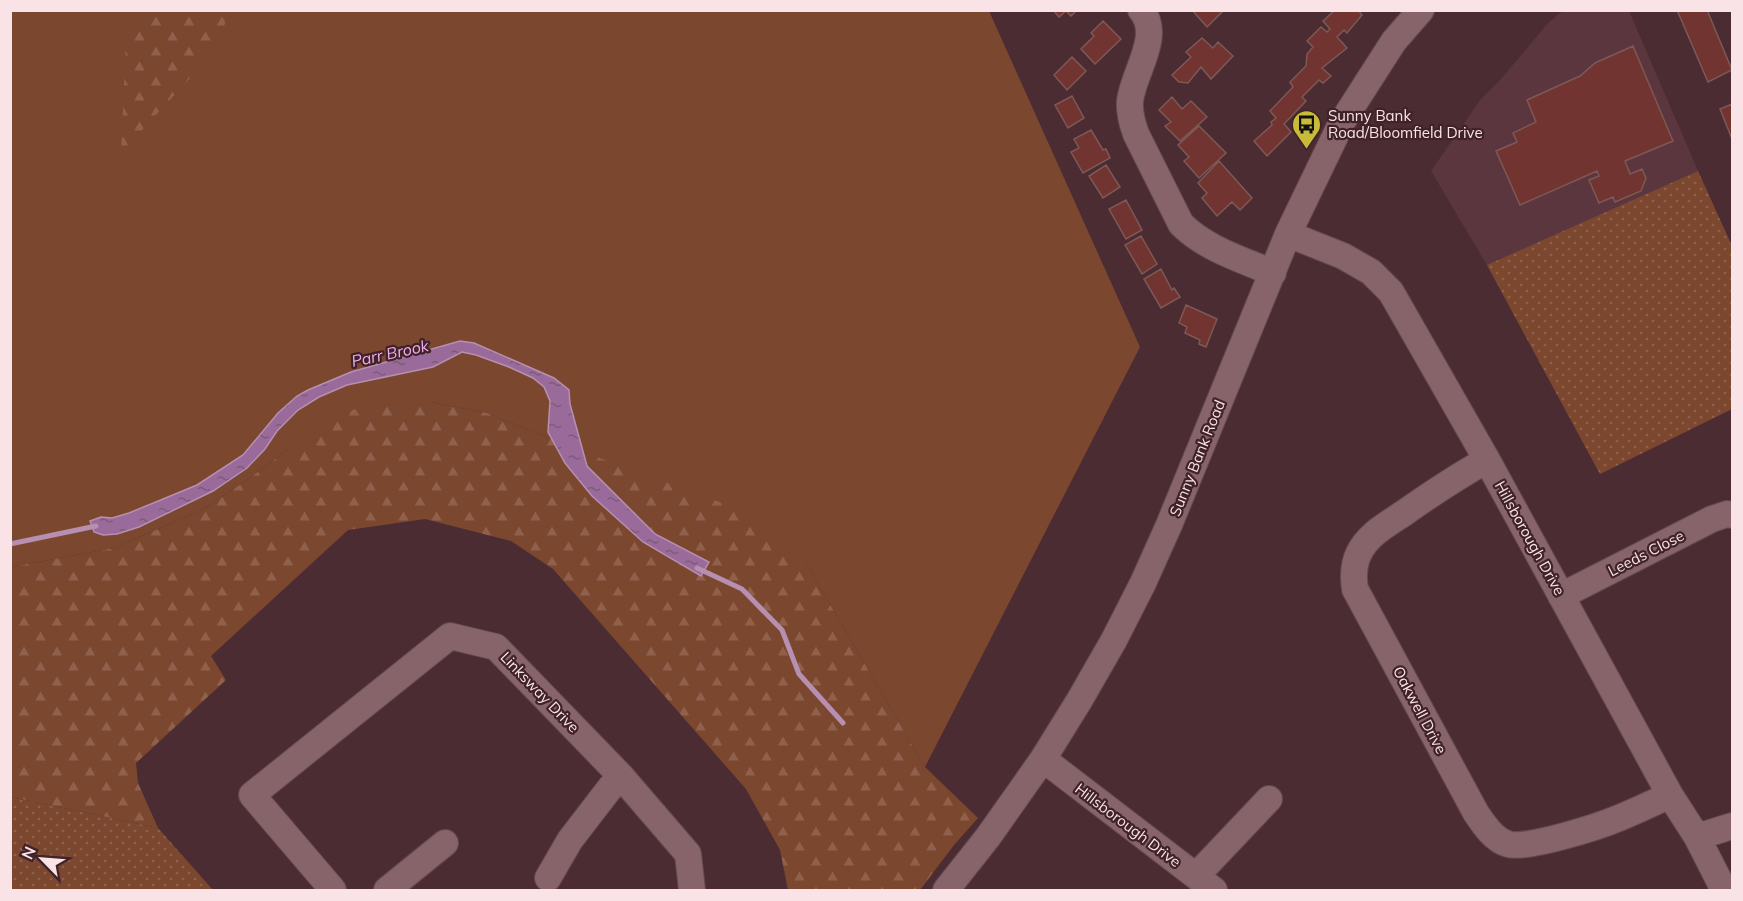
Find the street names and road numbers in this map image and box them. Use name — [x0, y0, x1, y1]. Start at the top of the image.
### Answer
street label: Sunny Bank Road — [1165, 397, 1229, 519]
street label: Hillsborough Drive — [1491, 478, 1569, 598]
street label: Leeds Close — [1605, 526, 1687, 580]
street label: Linksway Drive — [497, 648, 583, 736]
street label: Oakwell Drive — [1389, 663, 1451, 757]
street label: Hillsborough Drive — [1071, 779, 1185, 871]

